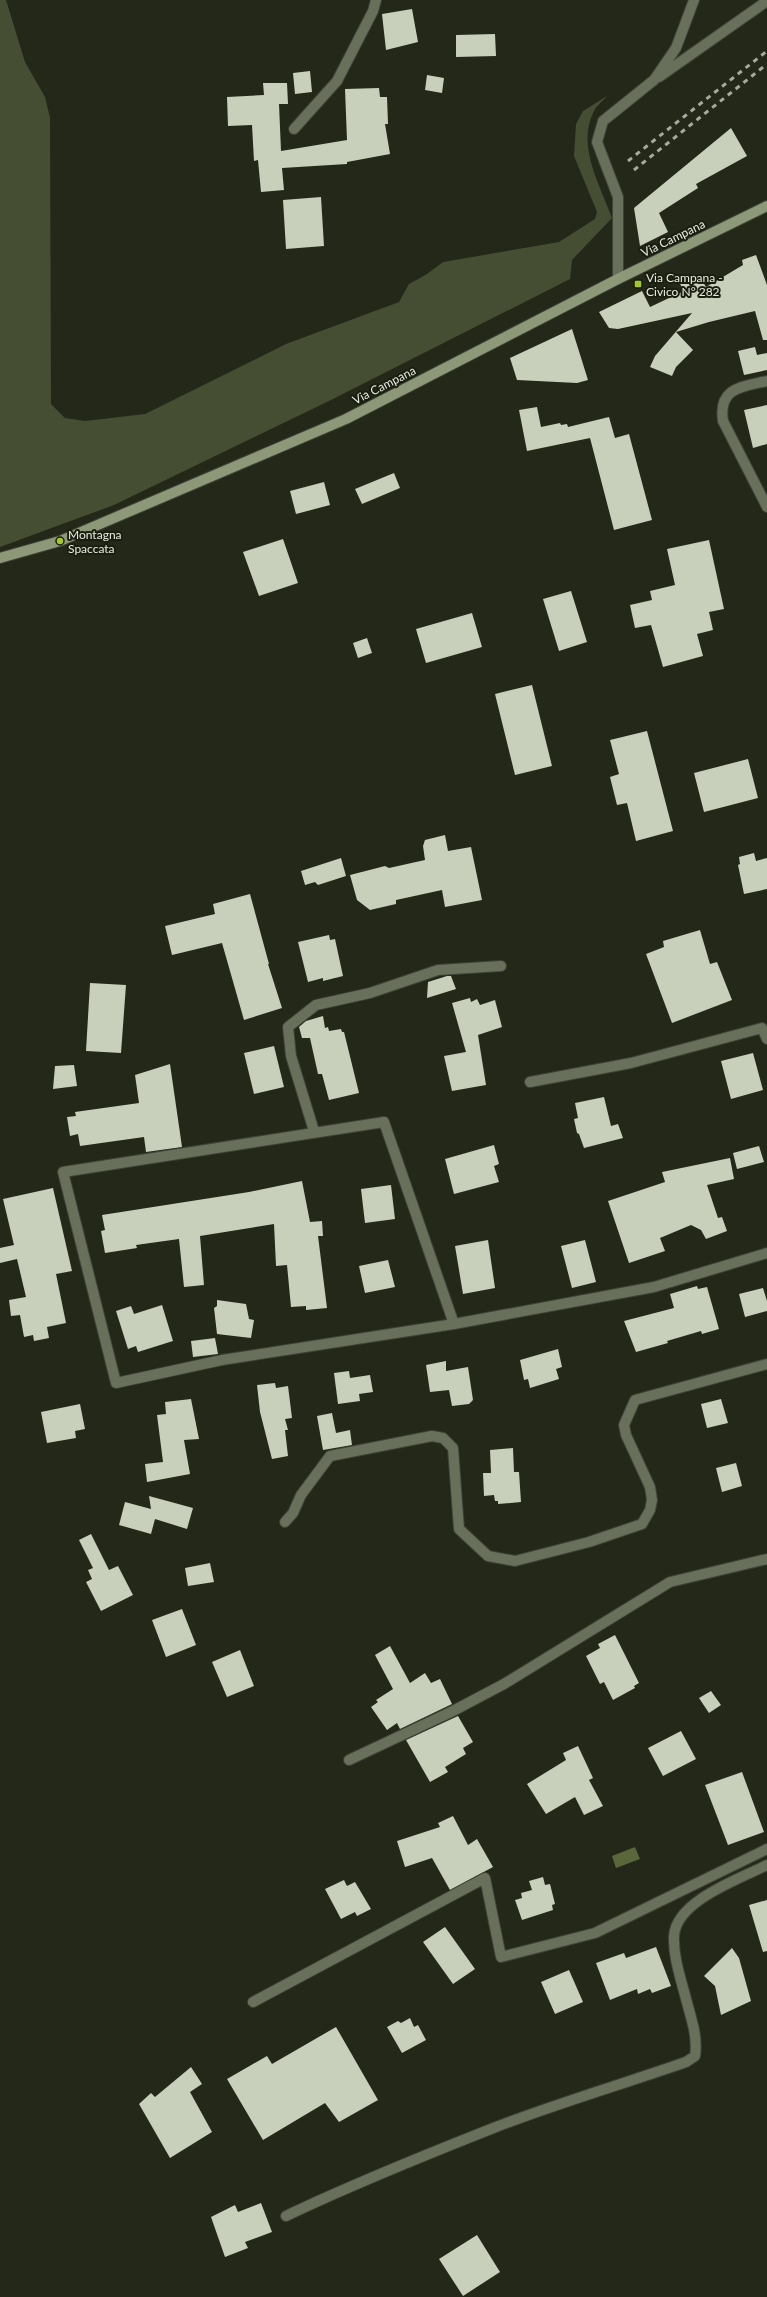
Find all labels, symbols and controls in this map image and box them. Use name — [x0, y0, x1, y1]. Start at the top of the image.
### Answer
street label: Via Campana — [639, 216, 707, 260]
place label: Via Campana - Civico N° 282 — [646, 270, 723, 299]
marker: Via Campana - Civico N° 282 — [633, 279, 643, 289]
street label: Via Campana — [350, 363, 418, 407]
place label: Montagna Spaccata — [68, 527, 122, 556]
marker: Montagna Spaccata — [55, 536, 65, 546]

